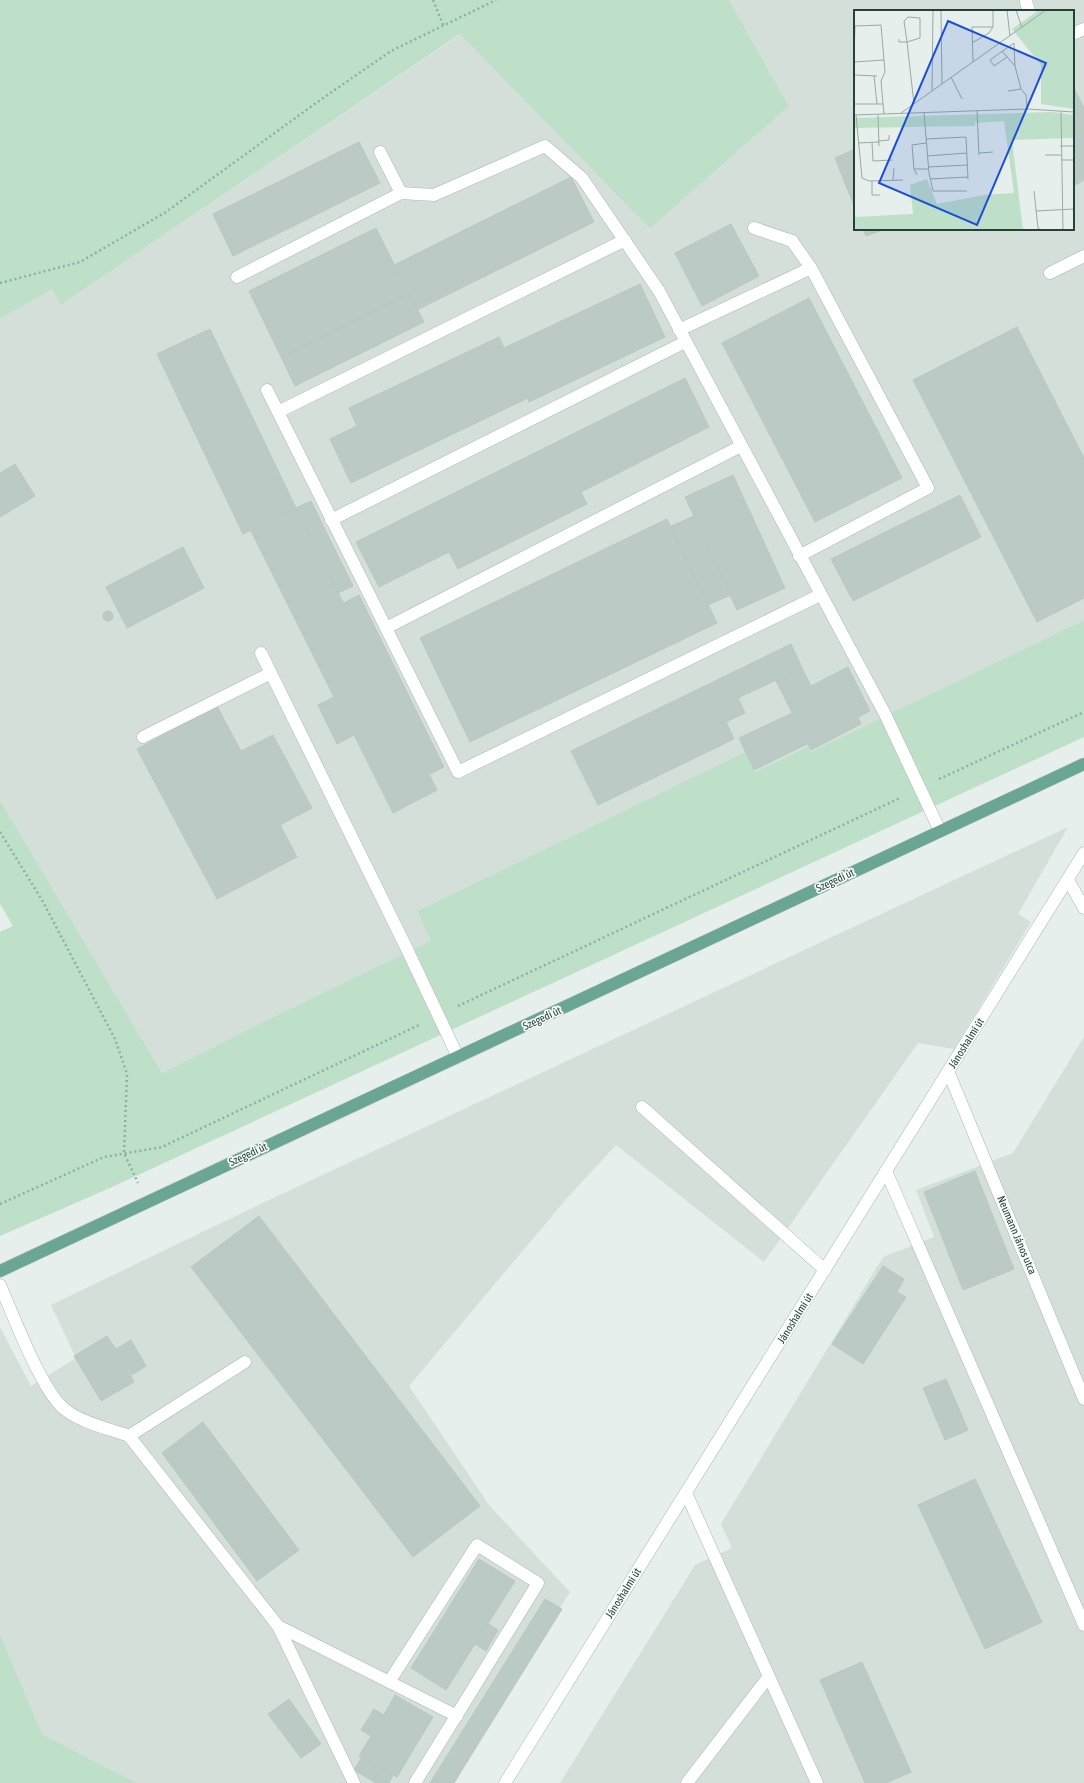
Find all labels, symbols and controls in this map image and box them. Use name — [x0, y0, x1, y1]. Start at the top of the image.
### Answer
inset map — [854, 10, 1074, 230]
street label: Szegedi út — [814, 866, 856, 894]
street label: Szegedi út — [521, 1004, 563, 1032]
street label: Jánoshalmi út — [946, 1016, 986, 1070]
street label: Szegedi út — [227, 1140, 269, 1168]
street label: Neumann János utca — [995, 1194, 1039, 1276]
street label: Jánoshalmi út — [775, 1291, 815, 1345]
street label: Jánoshalmi út — [603, 1566, 643, 1620]

